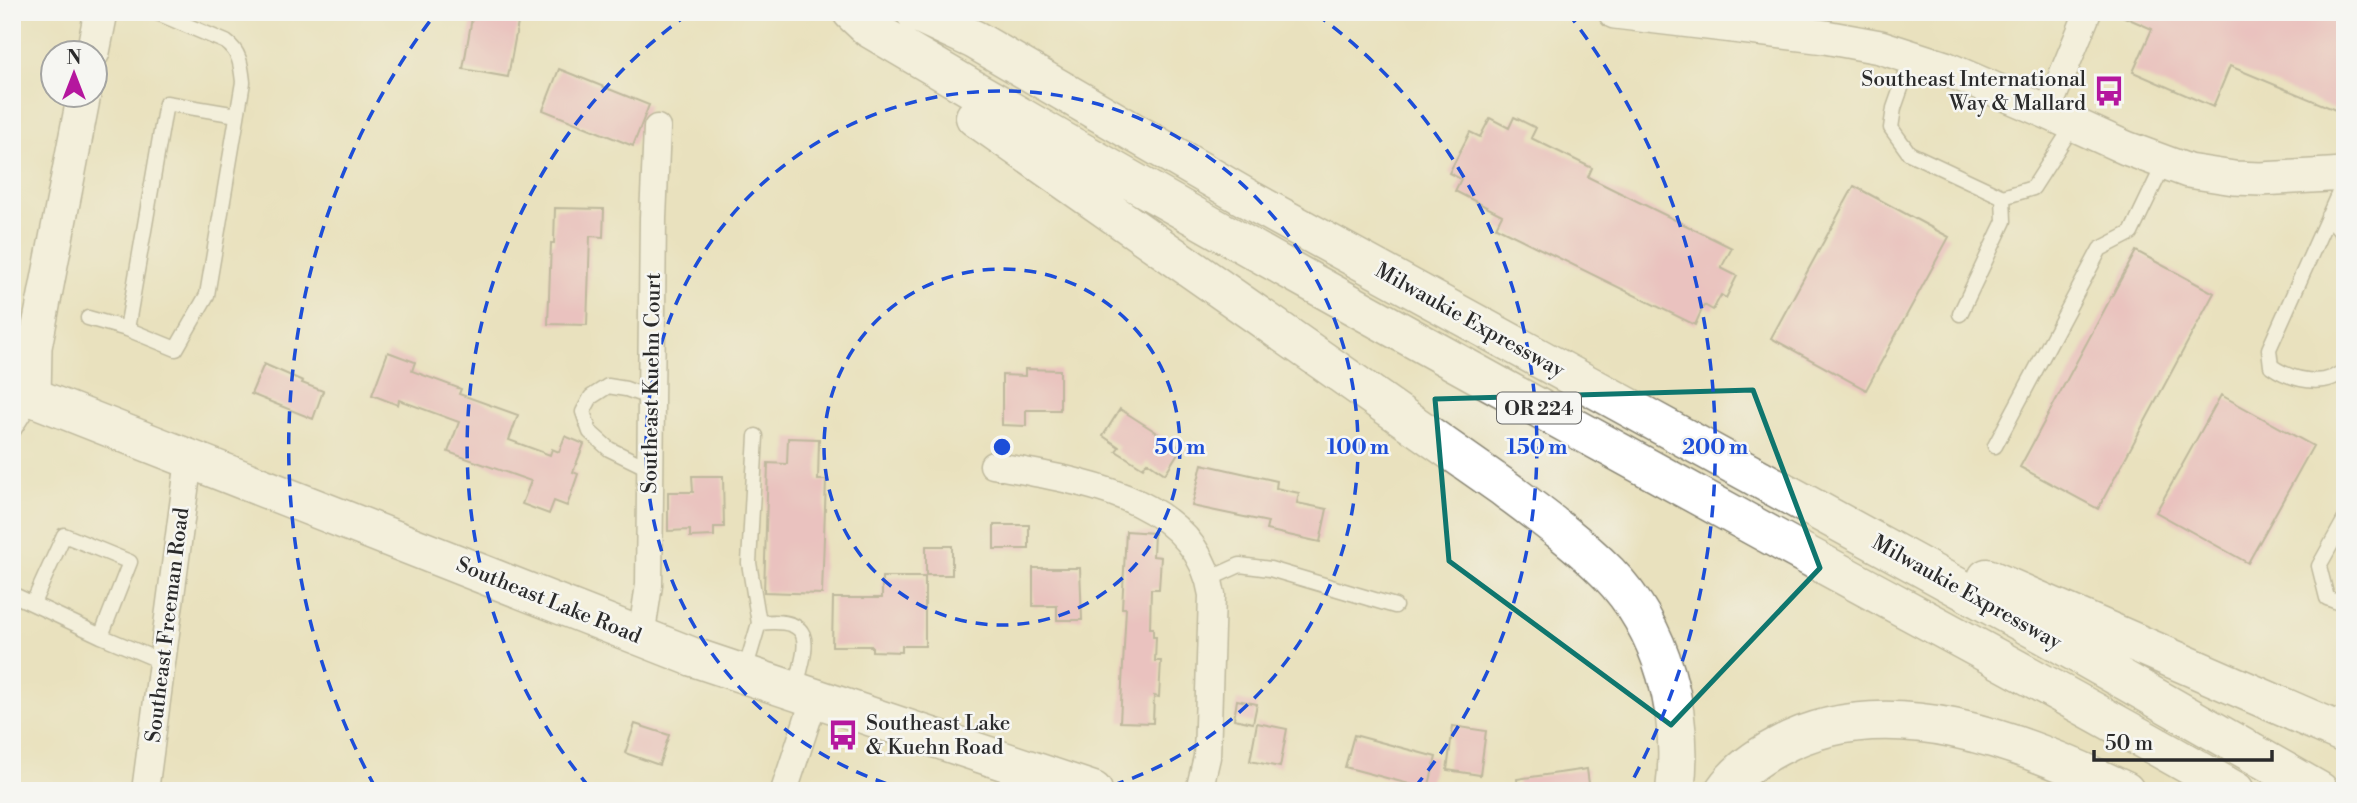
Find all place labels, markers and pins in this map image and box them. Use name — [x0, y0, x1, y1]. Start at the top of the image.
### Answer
place label: Southeast International Way & Mallard — [1861, 67, 2086, 117]
bus stop icon: Southeast International Way & Mallard — [2092, 74, 2126, 108]
centre of rings — [990, 435, 1014, 459]
place label: Southeast Lake & Kuehn Road — [866, 711, 1010, 761]
bus stop icon: Southeast Lake & Kuehn Road — [826, 718, 860, 752]

